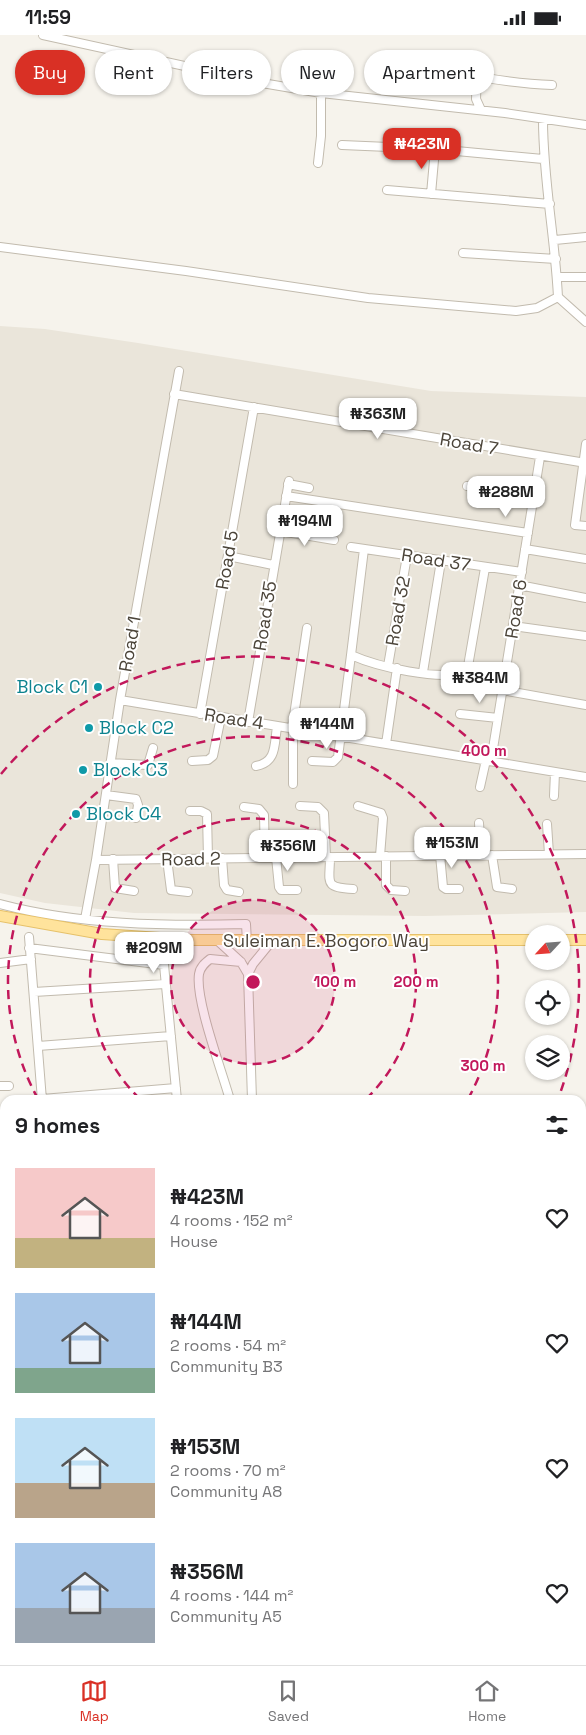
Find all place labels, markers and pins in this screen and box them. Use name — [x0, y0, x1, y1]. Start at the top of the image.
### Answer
pin: ₦423M — [387, 127, 457, 170]
pin: ₦363M — [343, 397, 413, 440]
pin: ₦288M — [471, 475, 541, 518]
pin: ₦194M — [270, 505, 340, 547]
pin: ₦384M — [445, 661, 515, 704]
place label: Block C1 — [16, 675, 88, 698]
marker: Block C1 — [92, 681, 104, 693]
pin: ₦144M — [292, 707, 362, 750]
place label: Block C2 — [99, 716, 174, 739]
marker: Block C2 — [83, 722, 95, 734]
place label: Block C3 — [93, 758, 168, 781]
marker: Block C3 — [77, 764, 89, 776]
place label: Block C4 — [86, 802, 161, 825]
marker: Block C4 — [70, 808, 82, 820]
pin: ₦153M — [417, 827, 487, 869]
pin: ₦356M — [253, 829, 323, 872]
pin: ₦209M — [119, 931, 189, 974]
centre of rings — [244, 973, 262, 991]

